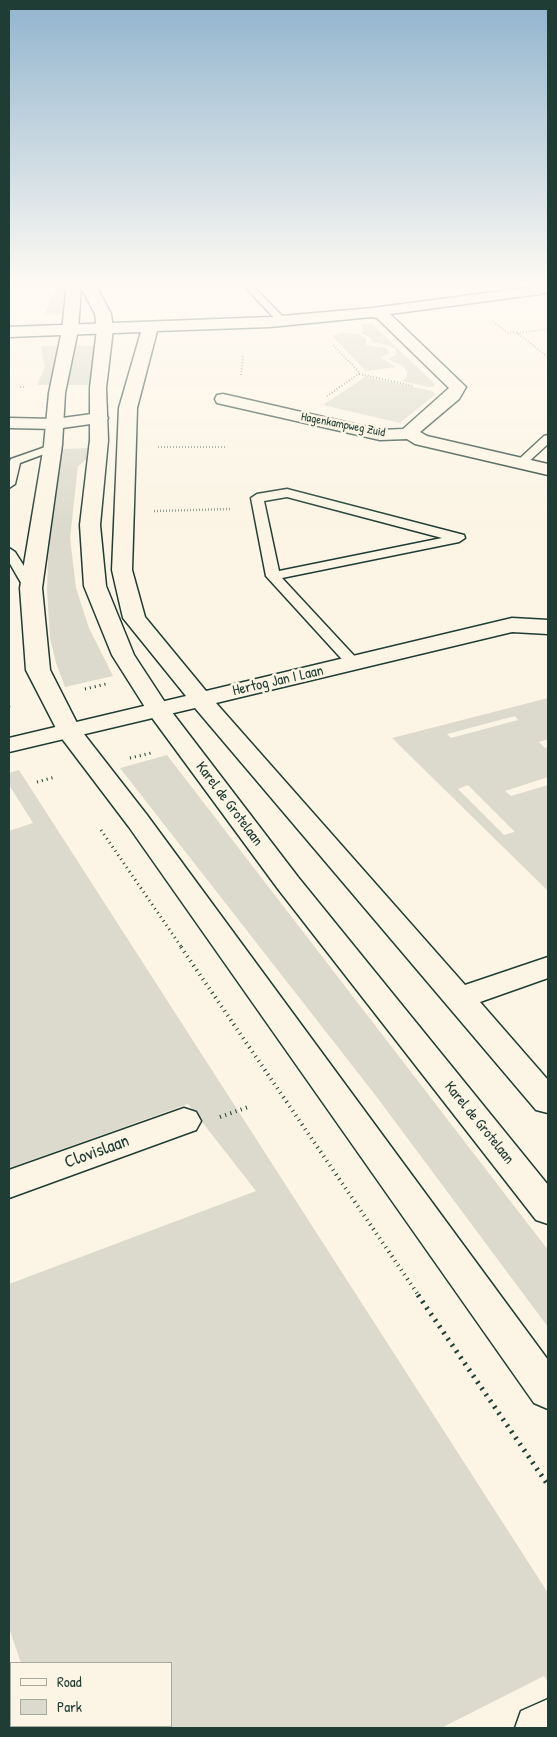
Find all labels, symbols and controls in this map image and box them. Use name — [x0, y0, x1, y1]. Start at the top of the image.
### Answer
street label: Hagenkampweg Zuid — [300, 410, 386, 440]
street label: Hertog Jan I Laan — [231, 662, 325, 700]
street label: Karel de Grotelaan — [191, 758, 267, 850]
street label: Karel de Grotelaan — [440, 1078, 518, 1168]
street label: Clovislaan — [62, 1130, 132, 1174]
legend — [10, 1662, 172, 1727]
text: Road — [57, 1671, 82, 1692]
text: Park — [57, 1696, 82, 1717]

